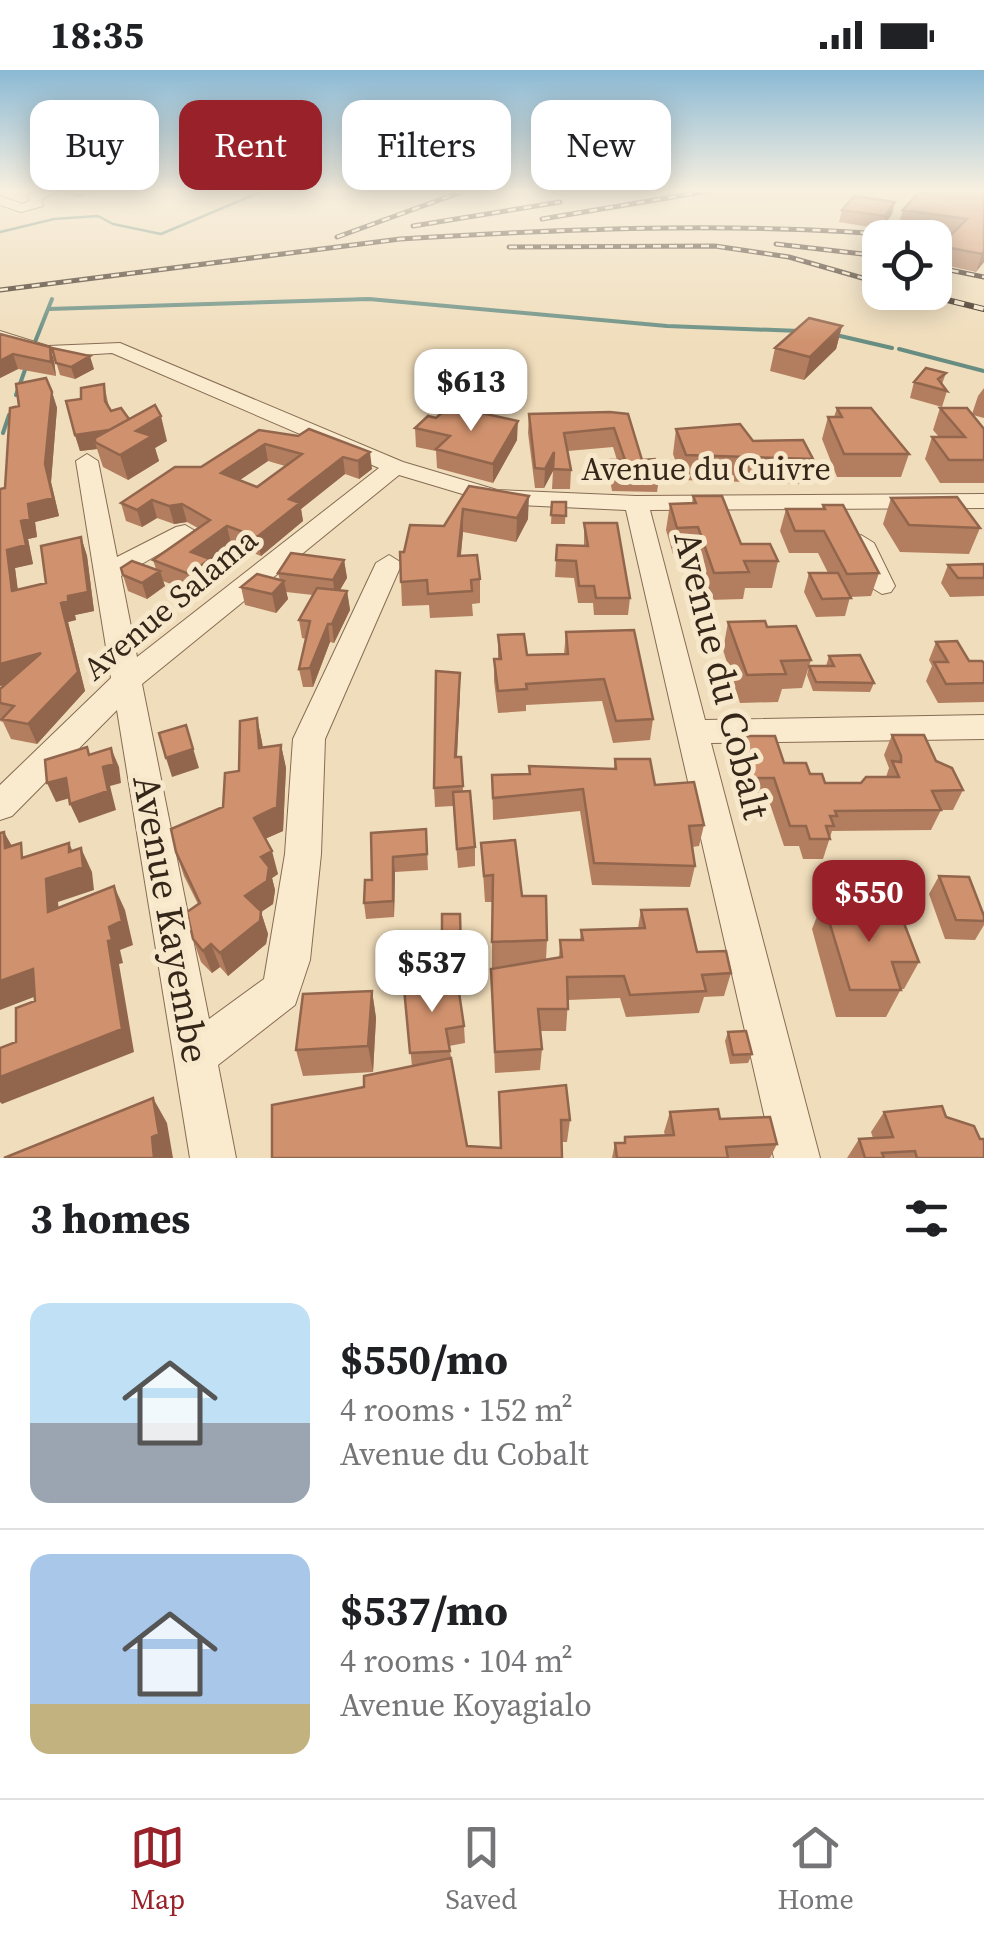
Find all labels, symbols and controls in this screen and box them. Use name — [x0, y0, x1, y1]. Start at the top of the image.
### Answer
text: 18:35 — [50, 9, 144, 61]
chip: Buy — [30, 100, 159, 190]
chip: Rent — [179, 100, 322, 190]
chip: Filters — [342, 100, 511, 190]
chip: New — [531, 100, 671, 190]
map controls — [862, 220, 952, 310]
button: locate — [862, 220, 952, 310]
pin: $613 — [412, 349, 530, 434]
text: $613 — [436, 359, 506, 403]
street label: Avenue du Cuivre — [581, 447, 831, 491]
street label: Avenue Salama — [73, 517, 267, 690]
street label: Avenue du Cobalt — [661, 526, 783, 825]
street label: Avenue Kayembe — [120, 771, 222, 1067]
pin: $550 — [810, 860, 928, 945]
text: $550 — [834, 870, 904, 914]
pin: $537 — [373, 930, 491, 1015]
text: $537 — [397, 940, 467, 984]
text: 3 homes — [30, 1189, 190, 1247]
icon: filters — [899, 1191, 954, 1246]
text: $550/mo — [340, 1330, 508, 1388]
icon: home — [110, 1343, 230, 1463]
text: 4 rooms · 152 m² — [340, 1388, 573, 1432]
text: Avenue du Cobalt — [340, 1432, 589, 1476]
text: $537/mo — [340, 1581, 508, 1639]
icon: home — [110, 1594, 230, 1714]
text: 4 rooms · 104 m² — [340, 1639, 573, 1683]
text: Avenue Koyagialo — [340, 1683, 592, 1727]
tab: Map — [130, 1820, 185, 1918]
tab: Saved — [445, 1820, 517, 1918]
tab: Home — [777, 1820, 854, 1918]

